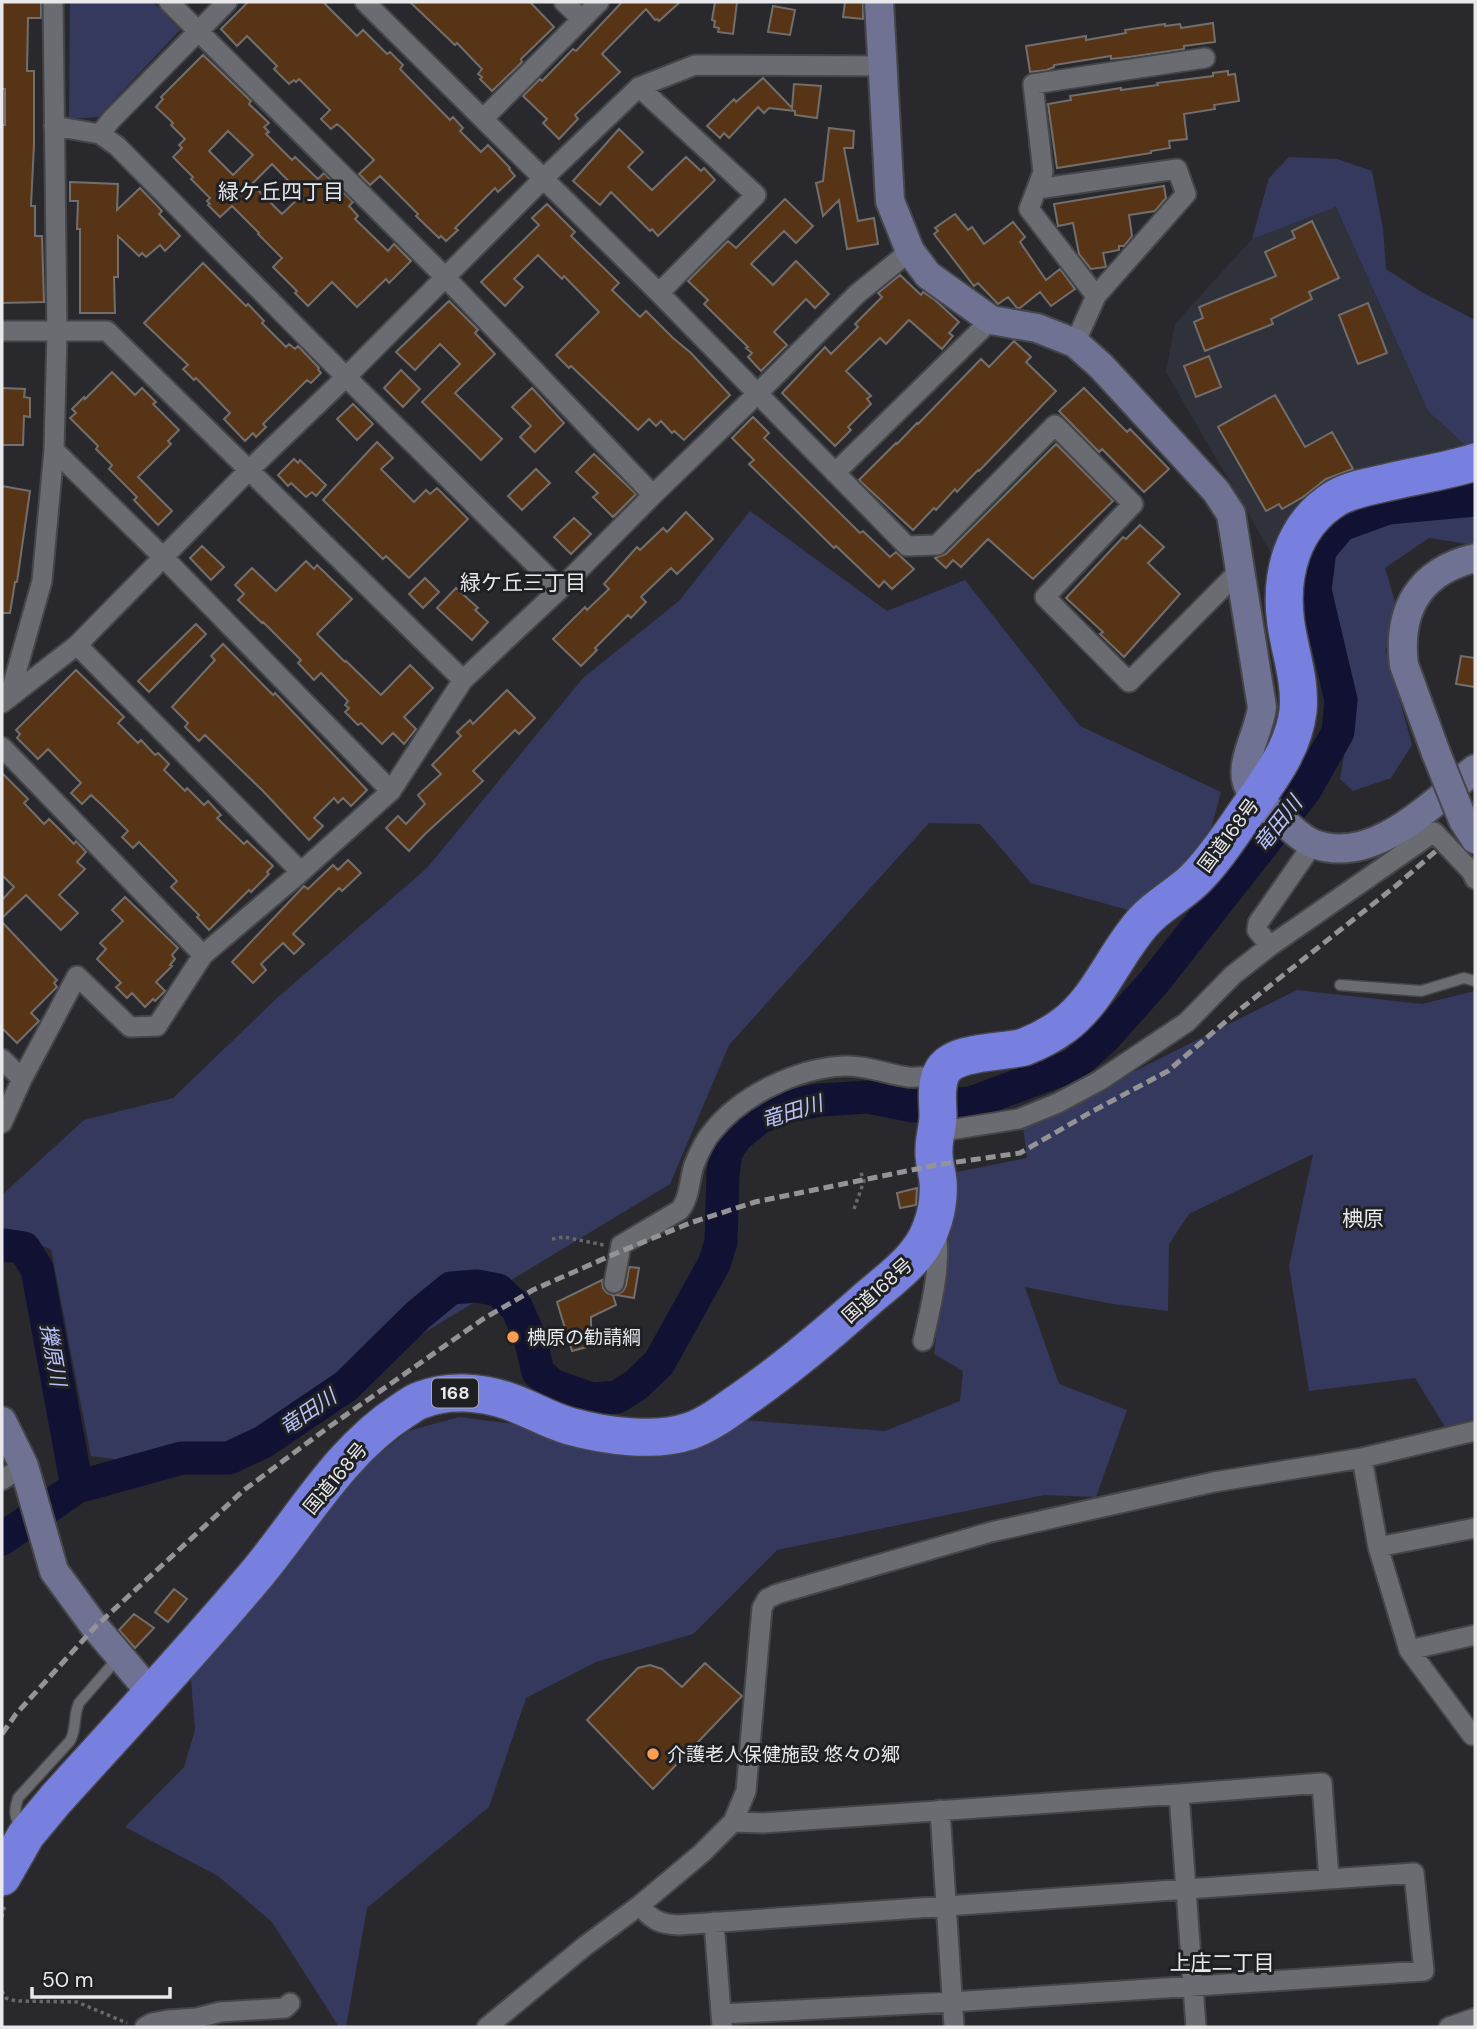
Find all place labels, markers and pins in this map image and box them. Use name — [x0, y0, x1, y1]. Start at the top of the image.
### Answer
place label: 椣原の勧請綱 — [527, 1325, 641, 1350]
marker: 椣原の勧請綱 — [505, 1329, 521, 1345]
place label: 介護老人保健施設 悠々の郷 — [667, 1742, 900, 1767]
marker: 介護老人保健施設 悠々の郷 — [645, 1746, 661, 1762]

